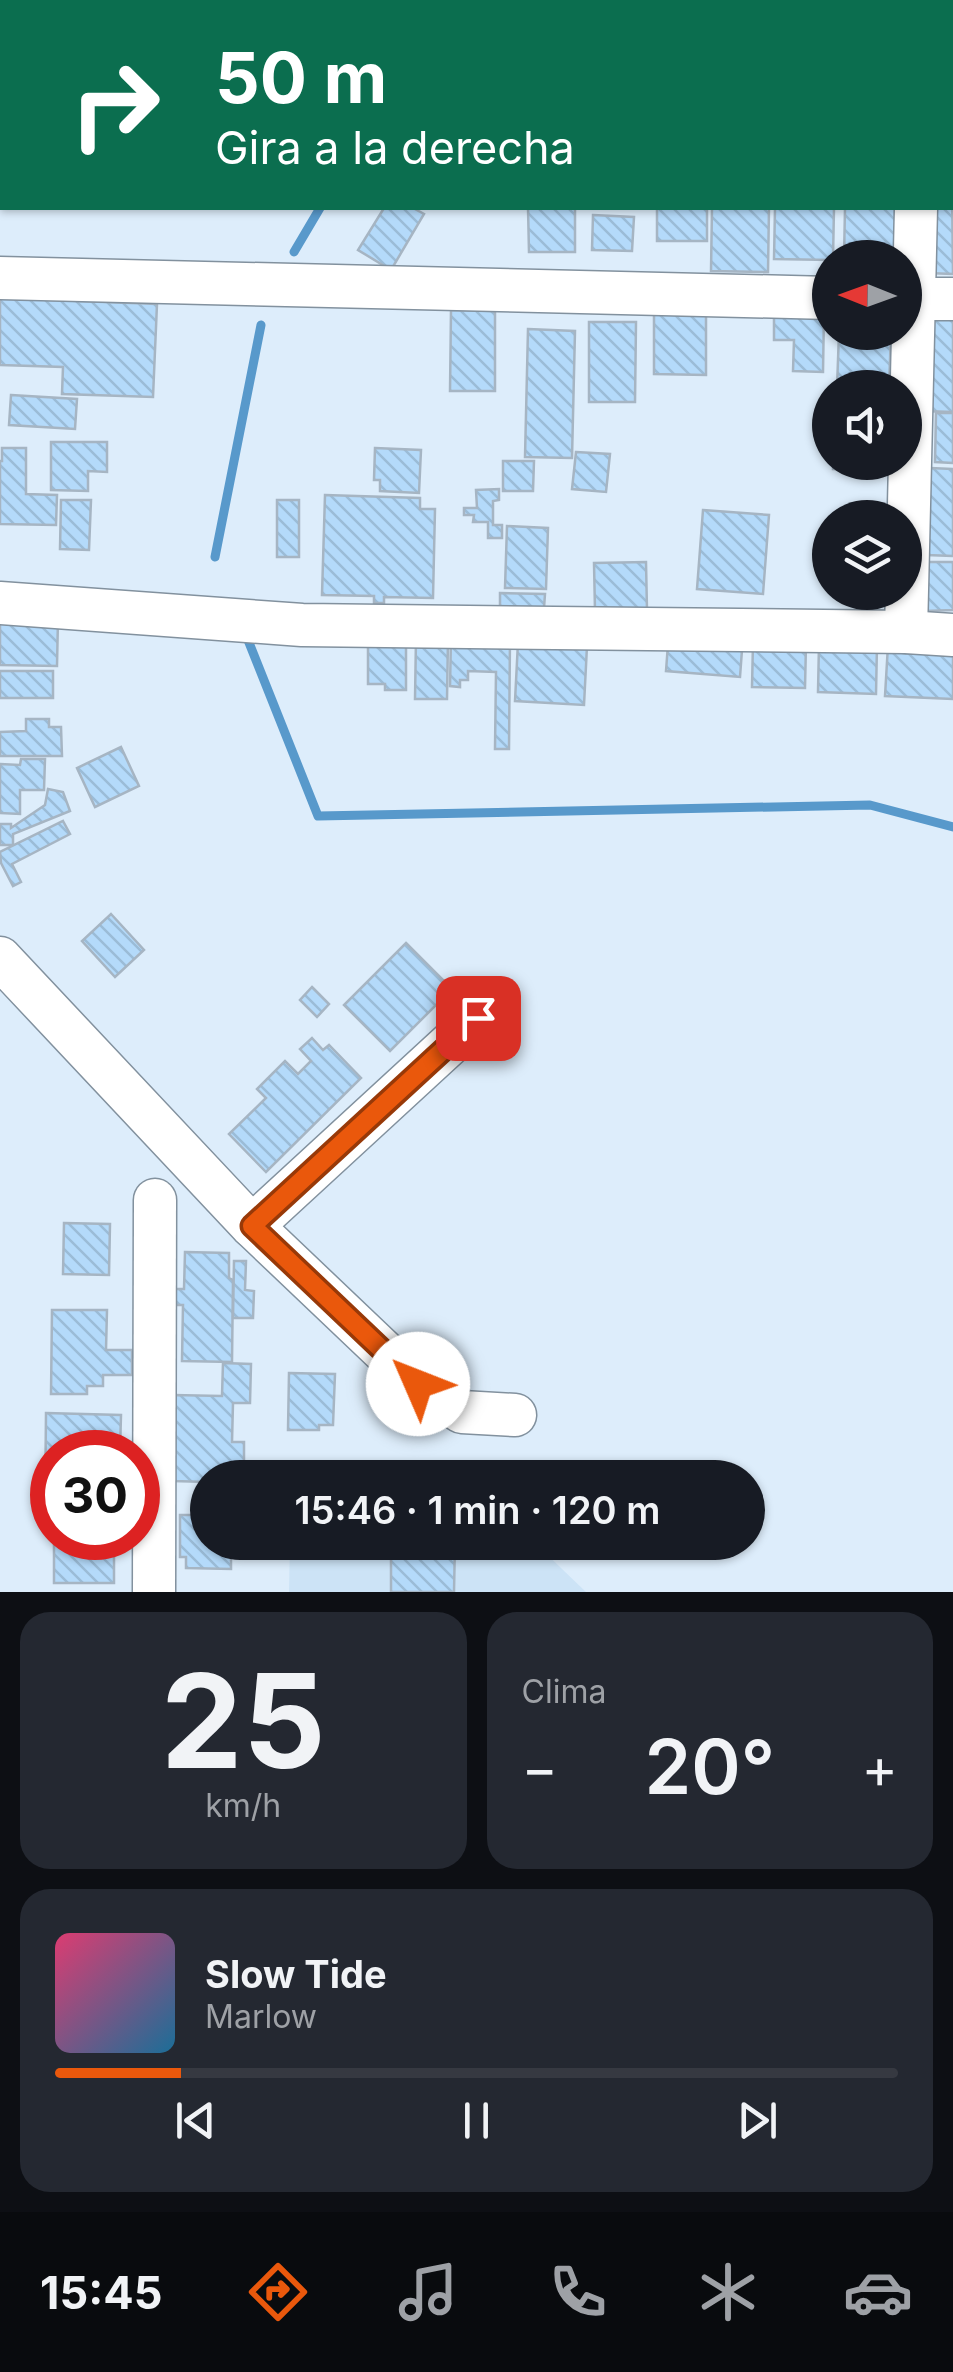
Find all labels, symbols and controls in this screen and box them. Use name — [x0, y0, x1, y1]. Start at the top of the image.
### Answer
text: 50 m — [215, 35, 387, 120]
icon: right — [50, 40, 180, 170]
text: Gira a la derecha — [215, 120, 575, 175]
north arrow — [812, 240, 922, 350]
map controls — [812, 240, 922, 610]
button: sound — [812, 370, 922, 480]
button: layers — [812, 500, 922, 610]
pin — [436, 976, 521, 1061]
icon: arrive — [451, 991, 506, 1046]
position arrow — [366, 1332, 470, 1436]
speed limit sign: 30 — [30, 1430, 160, 1560]
text: 15:46 · 1 min · 120 m — [295, 1487, 660, 1533]
text: 25 — [161, 1642, 326, 1799]
text: Clima — [522, 1672, 606, 1711]
text: 20° — [644, 1721, 775, 1812]
text: − — [522, 1735, 558, 1801]
text: + — [862, 1735, 898, 1801]
text: km/h — [205, 1786, 281, 1825]
text: Slow Tide — [205, 1951, 387, 1997]
text: Marlow — [205, 1997, 317, 2036]
icon: previous — [168, 2093, 223, 2148]
icon: pause — [449, 2093, 504, 2148]
icon: next — [730, 2093, 785, 2148]
icon: directions — [243, 2257, 313, 2327]
icon: music — [393, 2257, 463, 2327]
icon: phone — [543, 2257, 613, 2327]
icon: climate — [693, 2257, 763, 2327]
icon: car — [843, 2257, 913, 2327]
text: 15:45 — [40, 2265, 162, 2320]

